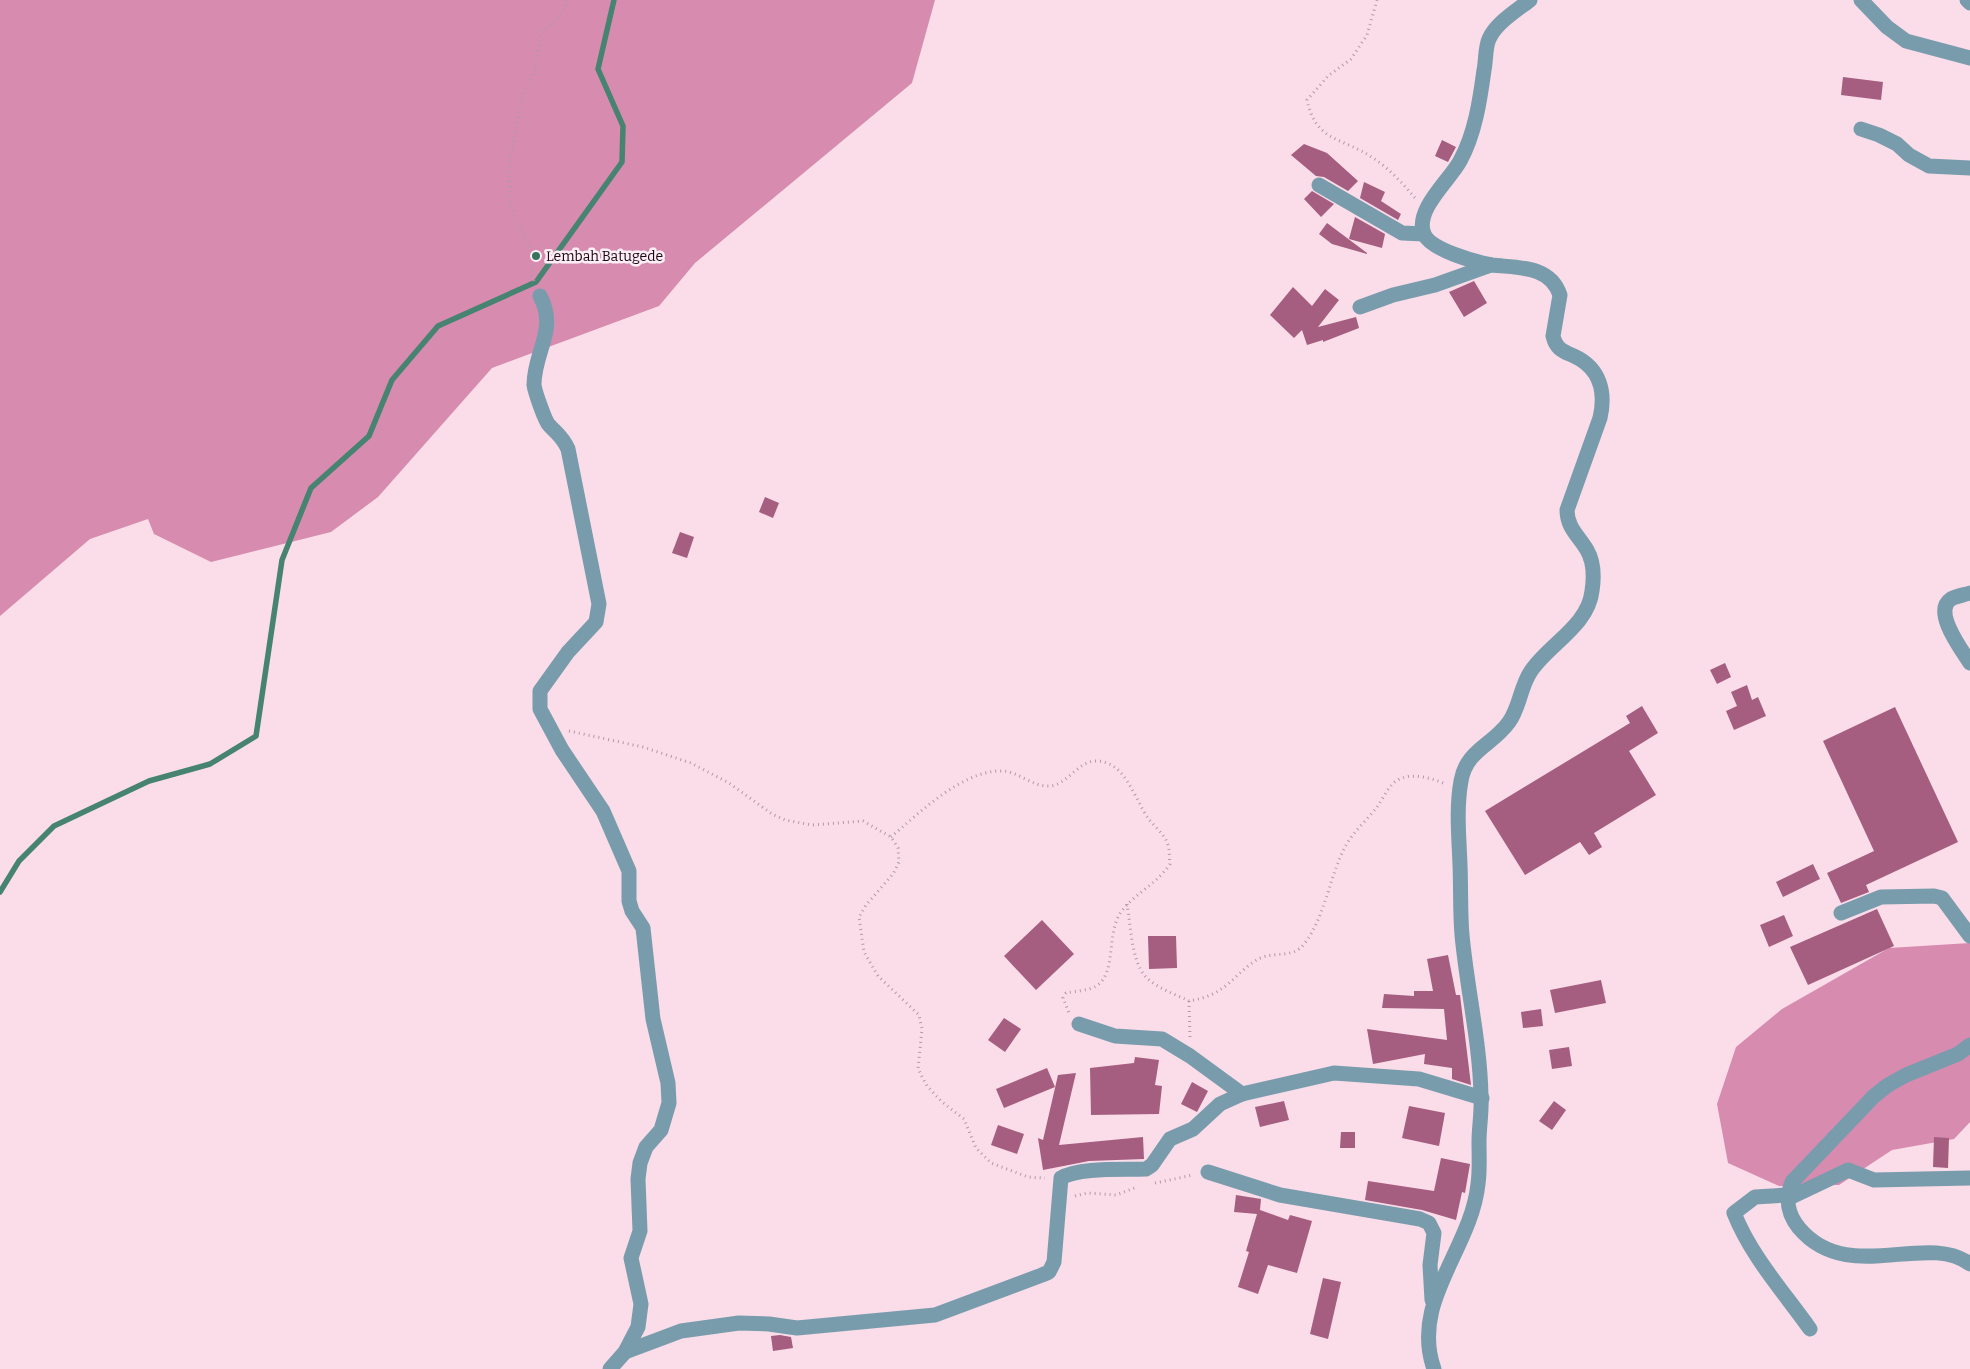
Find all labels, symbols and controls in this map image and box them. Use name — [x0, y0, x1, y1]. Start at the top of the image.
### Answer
place label: Lembah Batugede — [546, 248, 663, 265]
marker: Lembah Batugede — [530, 250, 542, 262]

